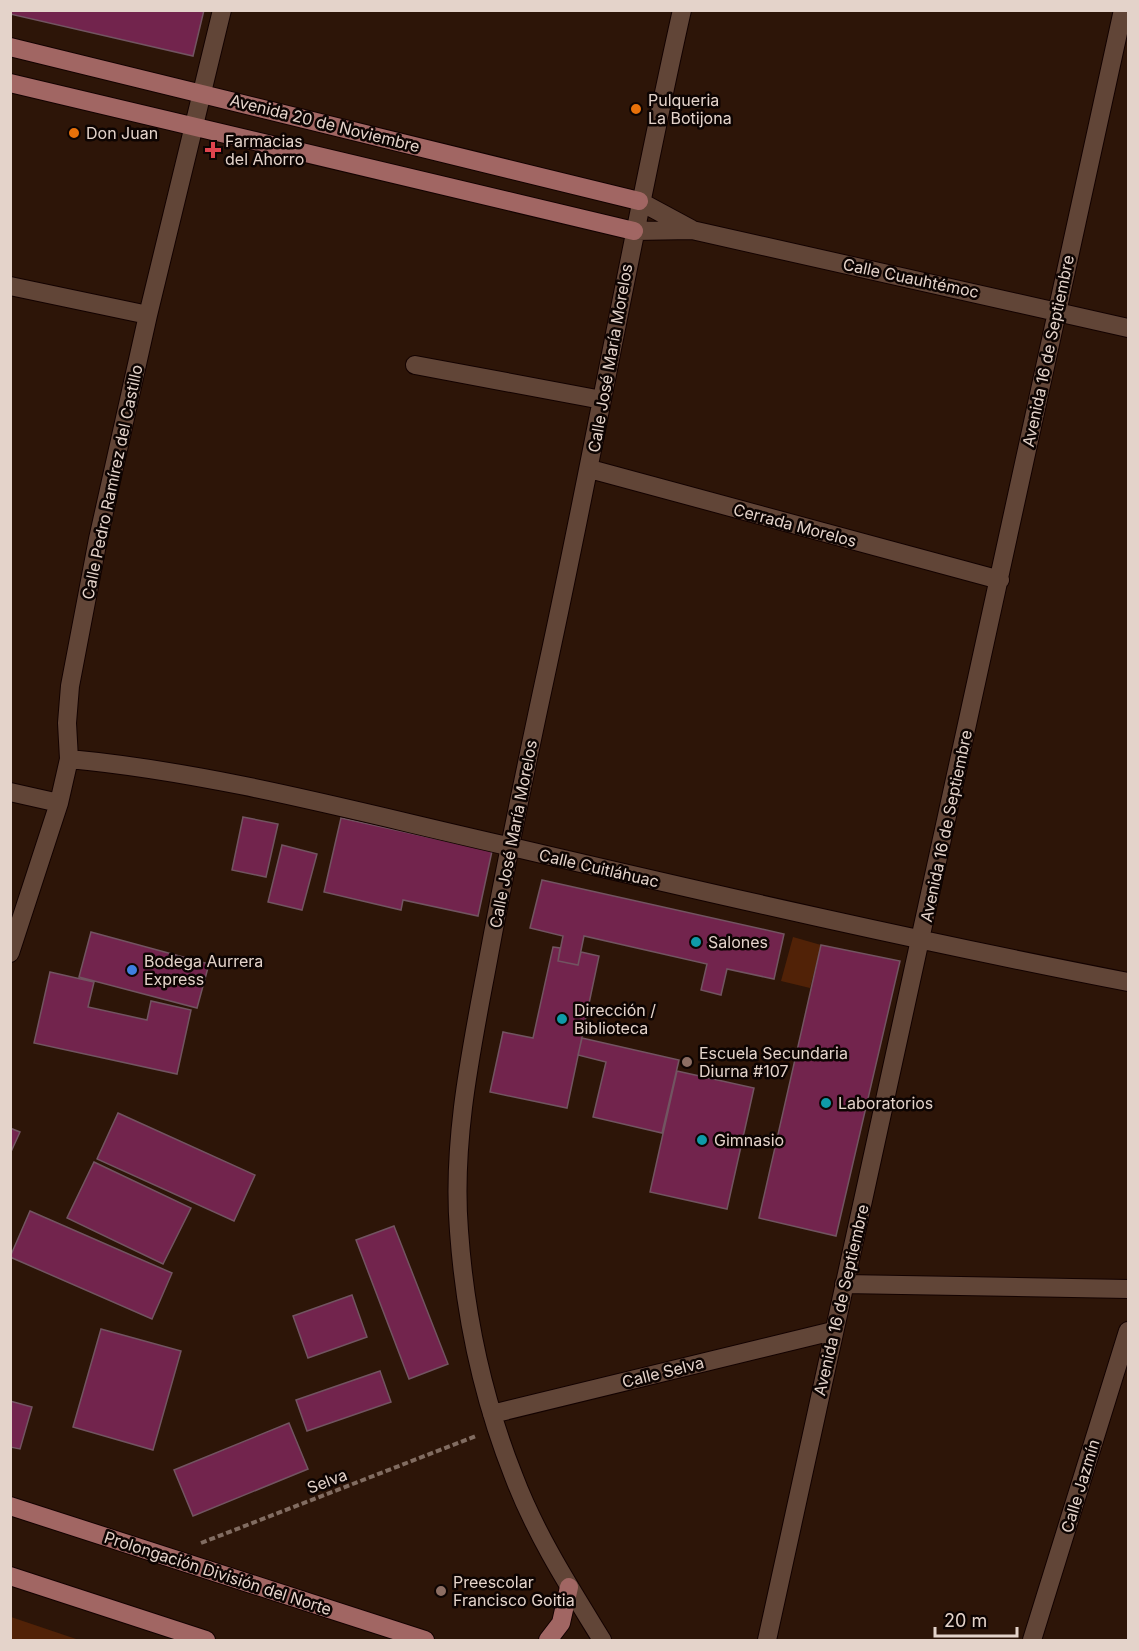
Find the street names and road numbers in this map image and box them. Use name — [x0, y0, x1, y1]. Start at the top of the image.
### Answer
street label: Avenida 20 de Noviembre — [228, 90, 422, 156]
street label: Avenida 16 de Septiembre — [1018, 253, 1078, 449]
street label: Calle Cuauhtémoc — [841, 254, 981, 302]
street label: Calle José María Morelos — [584, 262, 636, 454]
street label: Calle Pedro Ramírez del Castillo — [77, 363, 147, 601]
street label: Cerrada Morelos — [731, 499, 859, 551]
street label: Avenida 16 de Septiembre — [916, 728, 976, 924]
street label: Calle José María Morelos — [485, 738, 541, 930]
street label: Calle Cuitláhuac — [537, 844, 661, 892]
street label: Avenida 16 de Septiembre — [809, 1202, 873, 1398]
street label: Calle Selva — [620, 1352, 706, 1392]
street label: Calle Jazmín — [1056, 1437, 1104, 1535]
street label: Selva — [304, 1464, 350, 1498]
street label: Prolongación División del Norte — [102, 1527, 334, 1619]

